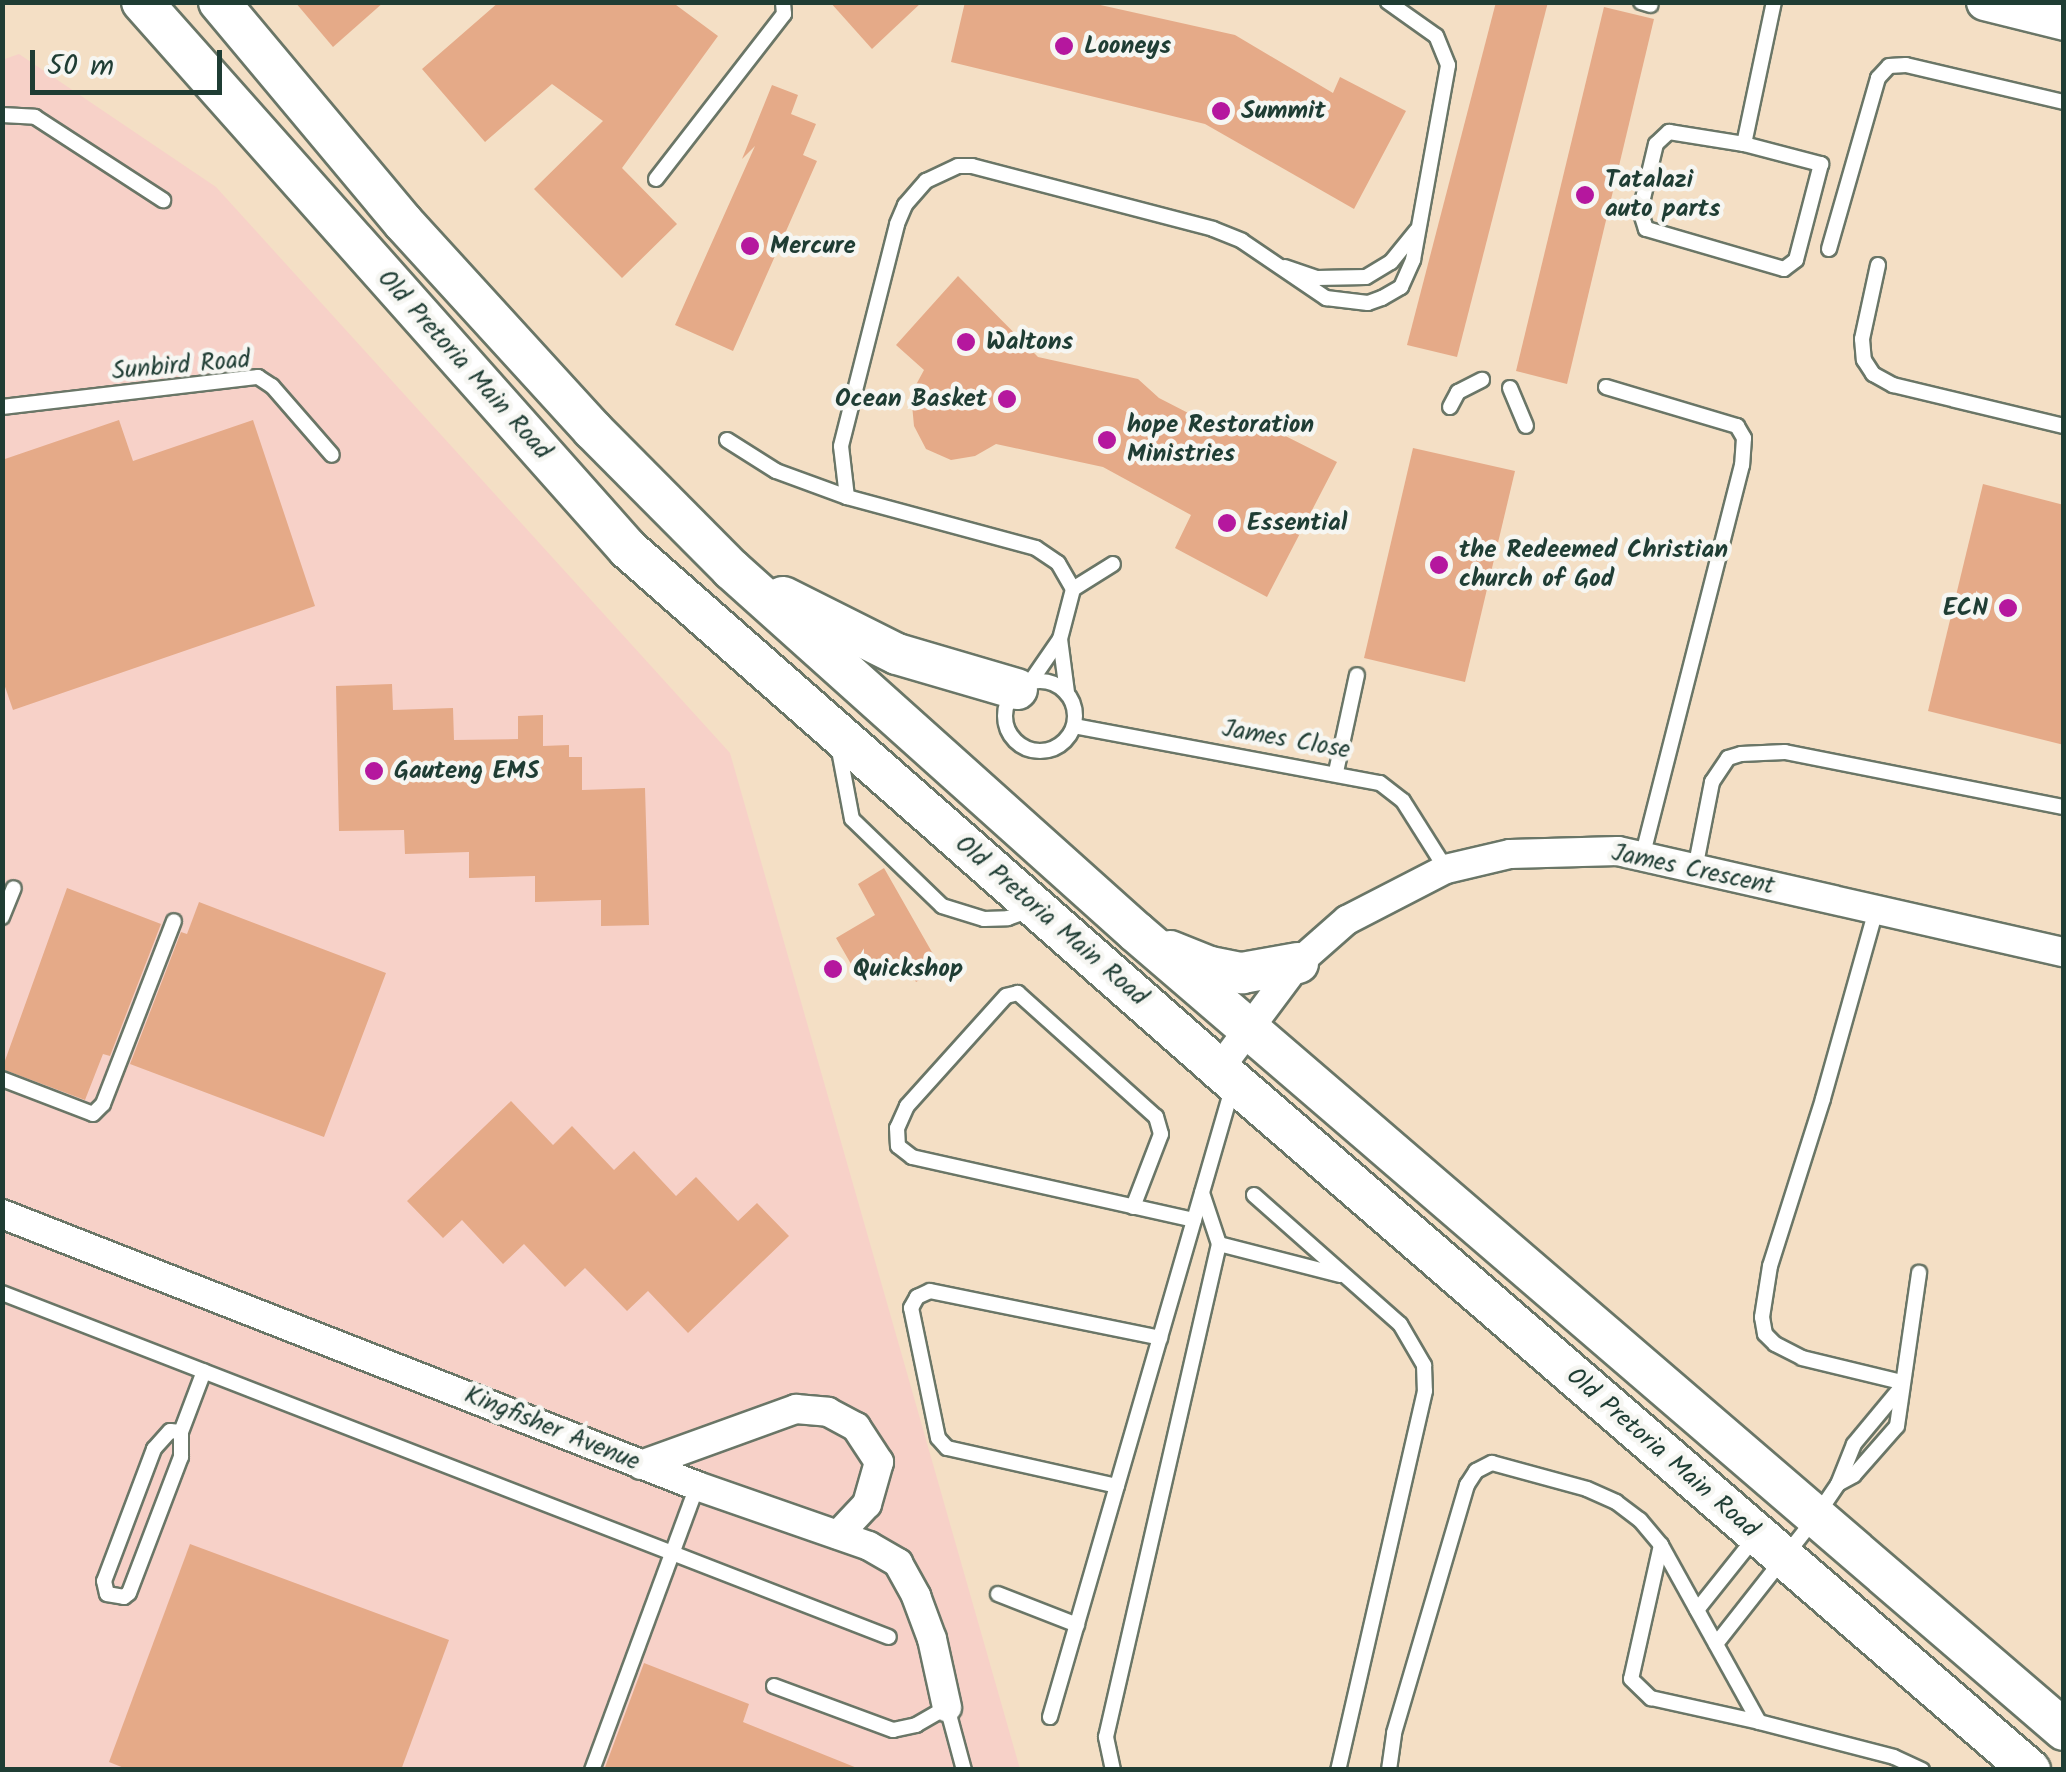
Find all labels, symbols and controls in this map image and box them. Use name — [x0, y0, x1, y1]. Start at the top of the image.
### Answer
scale bar — [35, 30, 228, 92]
place label: Looneys — [1084, 31, 1171, 61]
marker: Looneys — [1053, 35, 1075, 57]
text: 50 m — [47, 43, 114, 91]
place label: Summit — [1241, 96, 1326, 126]
marker: Summit — [1210, 100, 1232, 122]
place label: Tatalazi auto parts — [1605, 166, 1720, 225]
marker: Tatalazi auto parts — [1574, 184, 1596, 206]
place label: Mercure — [770, 231, 856, 261]
marker: Mercure — [739, 235, 761, 257]
street label: Old Pretoria Main Road — [371, 264, 557, 466]
place label: Waltons — [986, 327, 1073, 357]
marker: Waltons — [955, 331, 977, 353]
street label: Sunbird Road — [111, 345, 251, 387]
place label: Ocean Basket — [835, 384, 987, 414]
marker: Ocean Basket — [996, 388, 1018, 410]
place label: hope Restoration Ministries — [1127, 411, 1314, 470]
marker: hope Restoration Ministries — [1096, 429, 1118, 451]
place label: Essential — [1247, 508, 1347, 538]
marker: Essential — [1216, 512, 1238, 534]
place label: the Redeemed Christian church of God — [1459, 536, 1728, 595]
marker: the Redeemed Christian church of God — [1428, 554, 1450, 576]
place label: ECN — [1943, 593, 1988, 623]
marker: ECN — [1997, 597, 2019, 619]
street label: James Close — [1220, 714, 1352, 766]
place label: Gauteng EMS — [394, 756, 539, 786]
marker: Gauteng EMS — [363, 760, 385, 782]
street label: Old Pretoria Main Road — [949, 829, 1153, 1013]
street label: James Crescent — [1609, 838, 1777, 902]
place label: Quickshop — [853, 954, 963, 984]
marker: Quickshop — [822, 958, 844, 980]
street label: Old Pretoria Main Road — [1560, 1361, 1764, 1545]
street label: Kingfisher Avenue — [460, 1380, 644, 1478]

